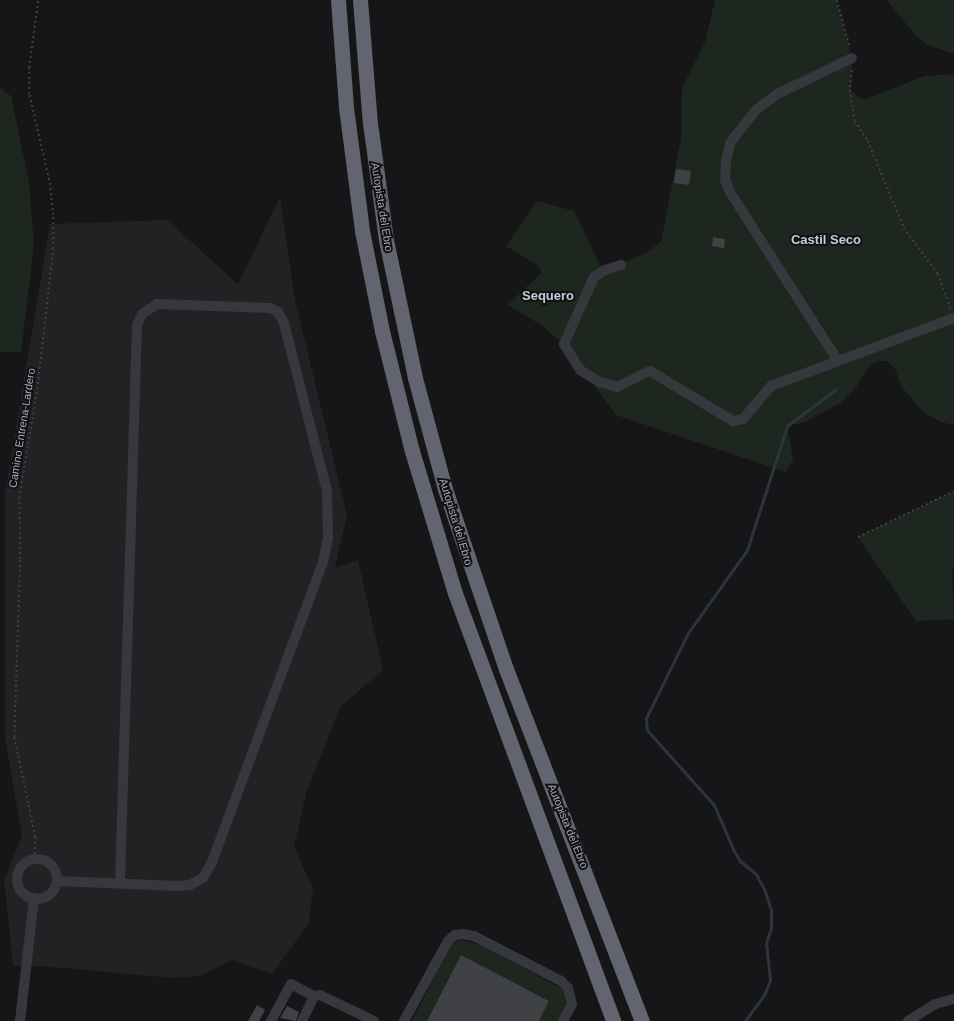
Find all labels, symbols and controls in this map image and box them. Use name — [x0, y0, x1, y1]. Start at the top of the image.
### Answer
street label: Autopista del Ebro — [368, 162, 396, 252]
district label: Castil Seco — [791, 232, 861, 248]
district label: Sequero — [522, 288, 574, 304]
street label: Camino Entrena-Lardero — [6, 367, 38, 489]
street label: Autopista del Ebro — [437, 477, 475, 567]
street label: Autopista del Ebro — [545, 782, 591, 870]

